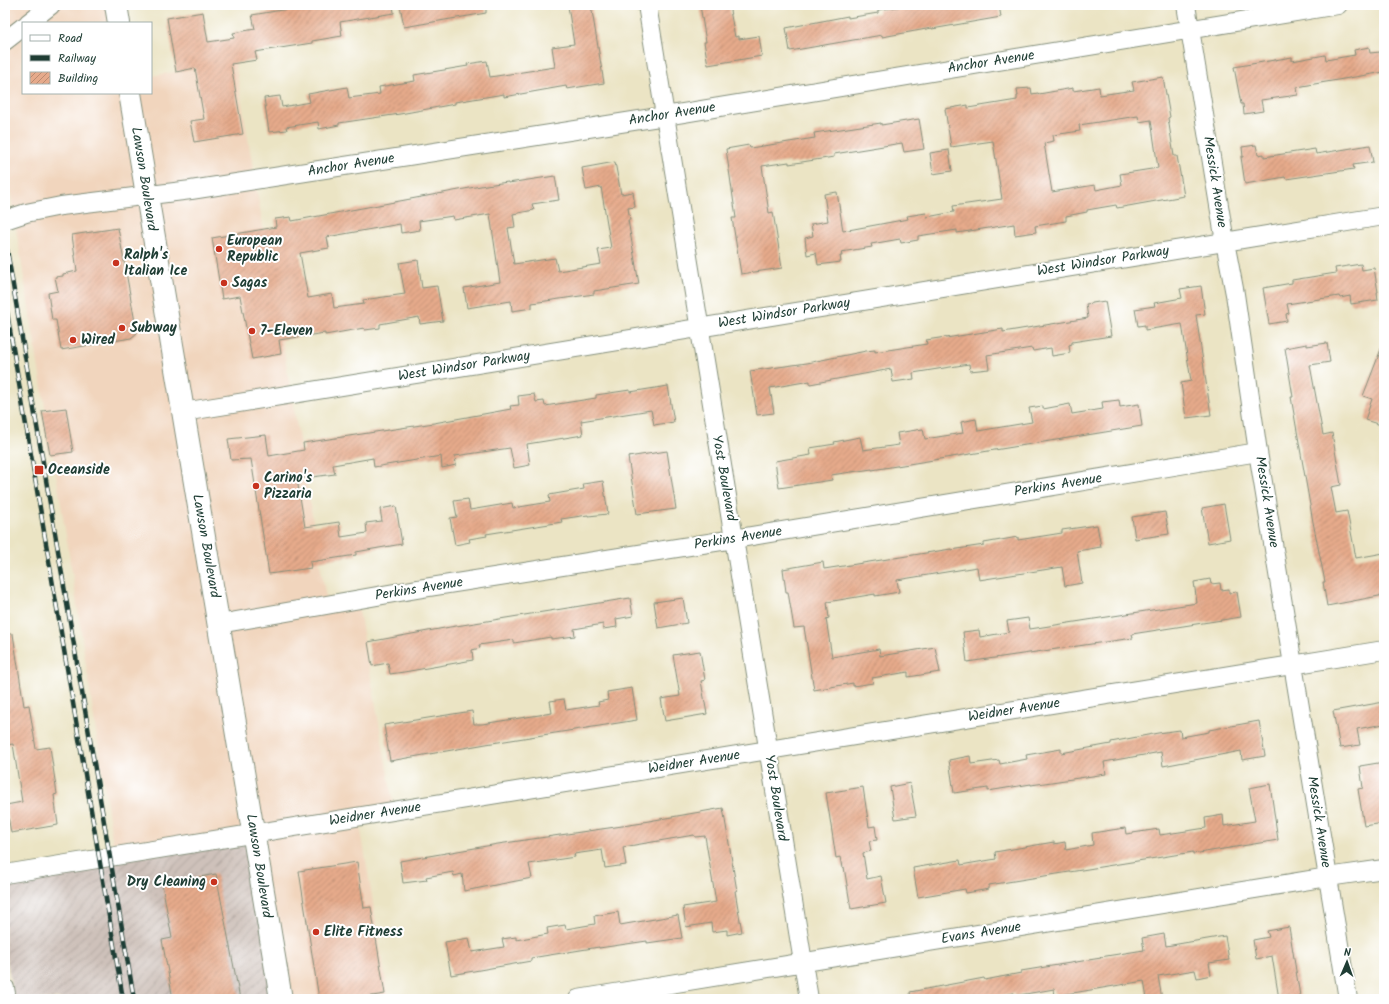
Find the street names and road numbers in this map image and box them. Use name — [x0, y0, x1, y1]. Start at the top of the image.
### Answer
street label: Anchor Avenue — [946, 44, 1037, 80]
street label: Anchor Avenue — [627, 96, 718, 132]
street label: Lawson Boulevard — [125, 126, 163, 233]
street label: Messick Avenue — [1197, 135, 1233, 230]
street label: Anchor Avenue — [306, 147, 397, 183]
street label: West Windsor Parkway — [1035, 240, 1171, 282]
street label: West Windsor Parkway — [716, 292, 852, 334]
street label: West Windsor Parkway — [396, 345, 532, 387]
street label: Yost Boulevard — [706, 433, 743, 524]
street label: Messick Avenue — [1249, 455, 1285, 550]
street label: Perkins Avenue — [1012, 467, 1104, 503]
street label: Lawson Boulevard — [186, 492, 226, 601]
street label: Perkins Avenue — [692, 520, 784, 556]
street label: Perkins Avenue — [373, 571, 465, 607]
street label: Weidner Avenue — [966, 692, 1062, 728]
street label: Weidner Avenue — [646, 744, 742, 780]
street label: Yost Boulevard — [758, 753, 794, 844]
street label: Messick Avenue — [1301, 775, 1337, 870]
street label: Weidner Avenue — [327, 796, 423, 832]
street label: Lawson Boulevard — [240, 813, 278, 920]
street label: Evans Avenue — [939, 916, 1023, 950]

